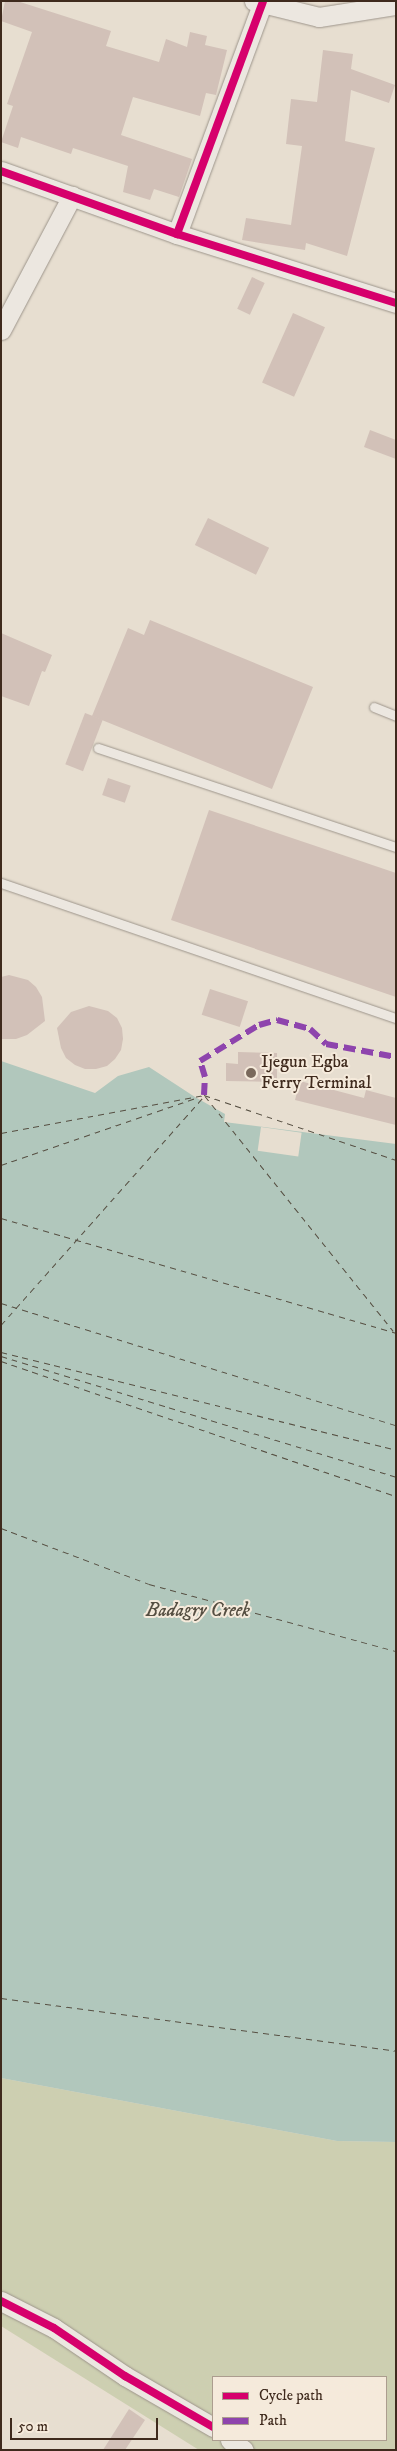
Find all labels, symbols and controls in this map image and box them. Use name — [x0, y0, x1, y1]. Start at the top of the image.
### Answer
place label: Ijegun Egba Ferry Terminal — [261, 1052, 371, 1094]
marker: Ijegun Egba Ferry Terminal — [245, 1067, 257, 1079]
water label: Badagry Creek — [146, 1600, 250, 1622]
legend — [212, 2376, 387, 2441]
text: Cycle path — [259, 2386, 323, 2405]
scale bar — [12, 2408, 160, 2440]
text: Path — [259, 2411, 287, 2430]
text: 50 m — [18, 2417, 48, 2436]

